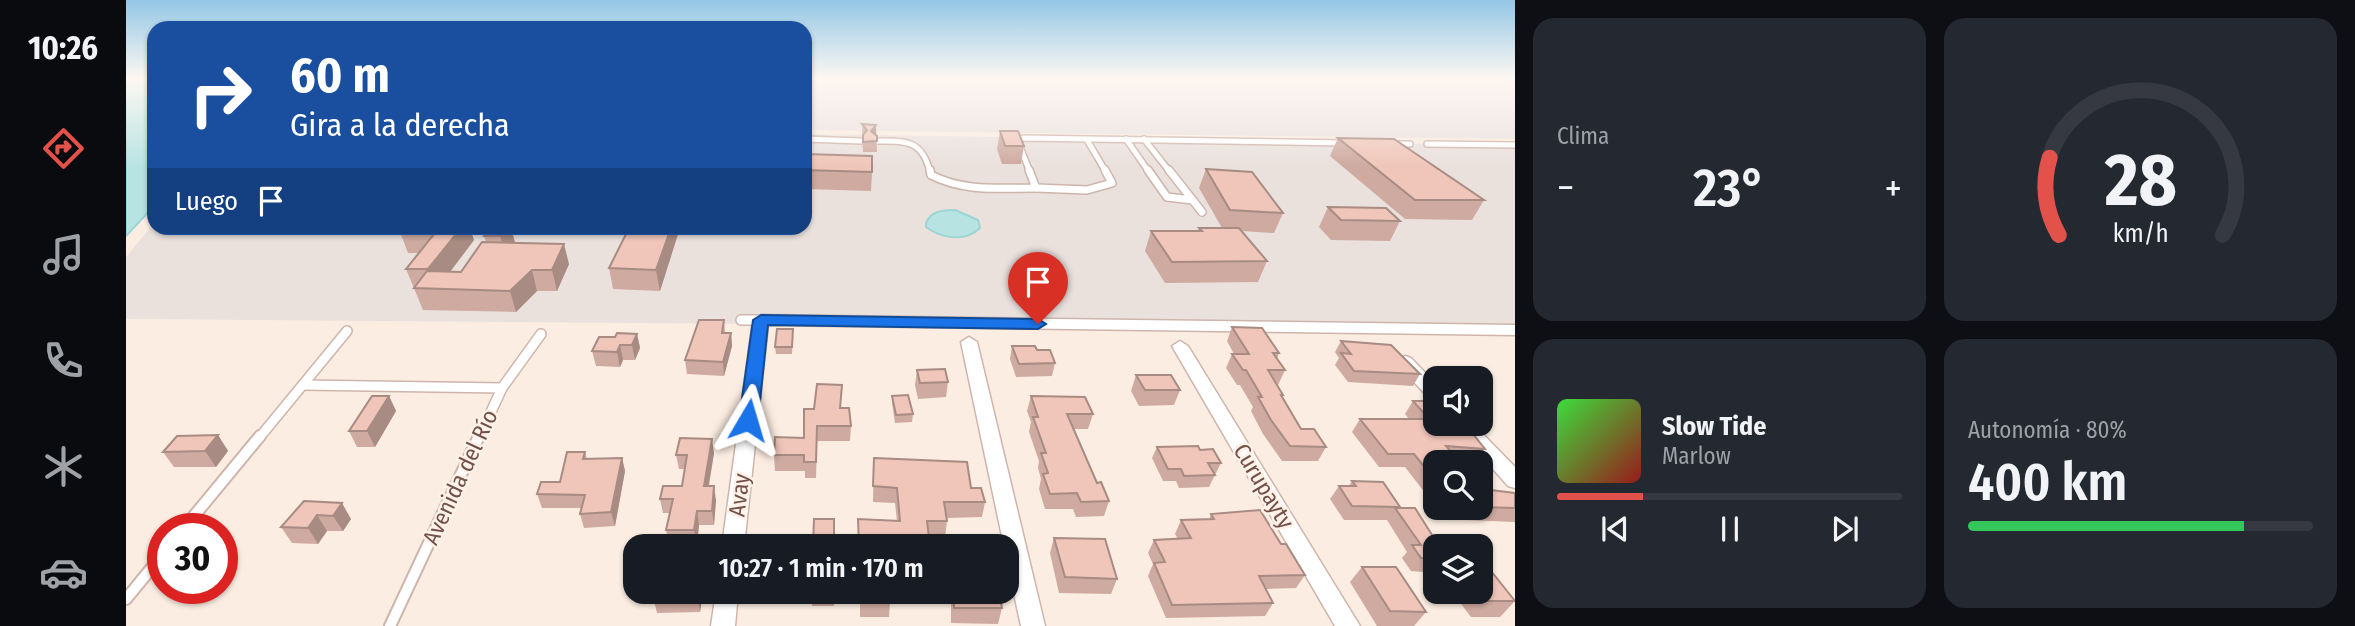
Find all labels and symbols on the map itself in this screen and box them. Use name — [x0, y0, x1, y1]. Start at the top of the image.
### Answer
pin — [1008, 252, 1068, 324]
position arrow — [711, 383, 785, 457]
street label: Avenida del Río — [416, 405, 504, 549]
street label: Curupayty — [1228, 438, 1301, 534]
street label: Avay — [722, 471, 756, 518]
speed limit sign: 30 — [147, 513, 238, 604]

